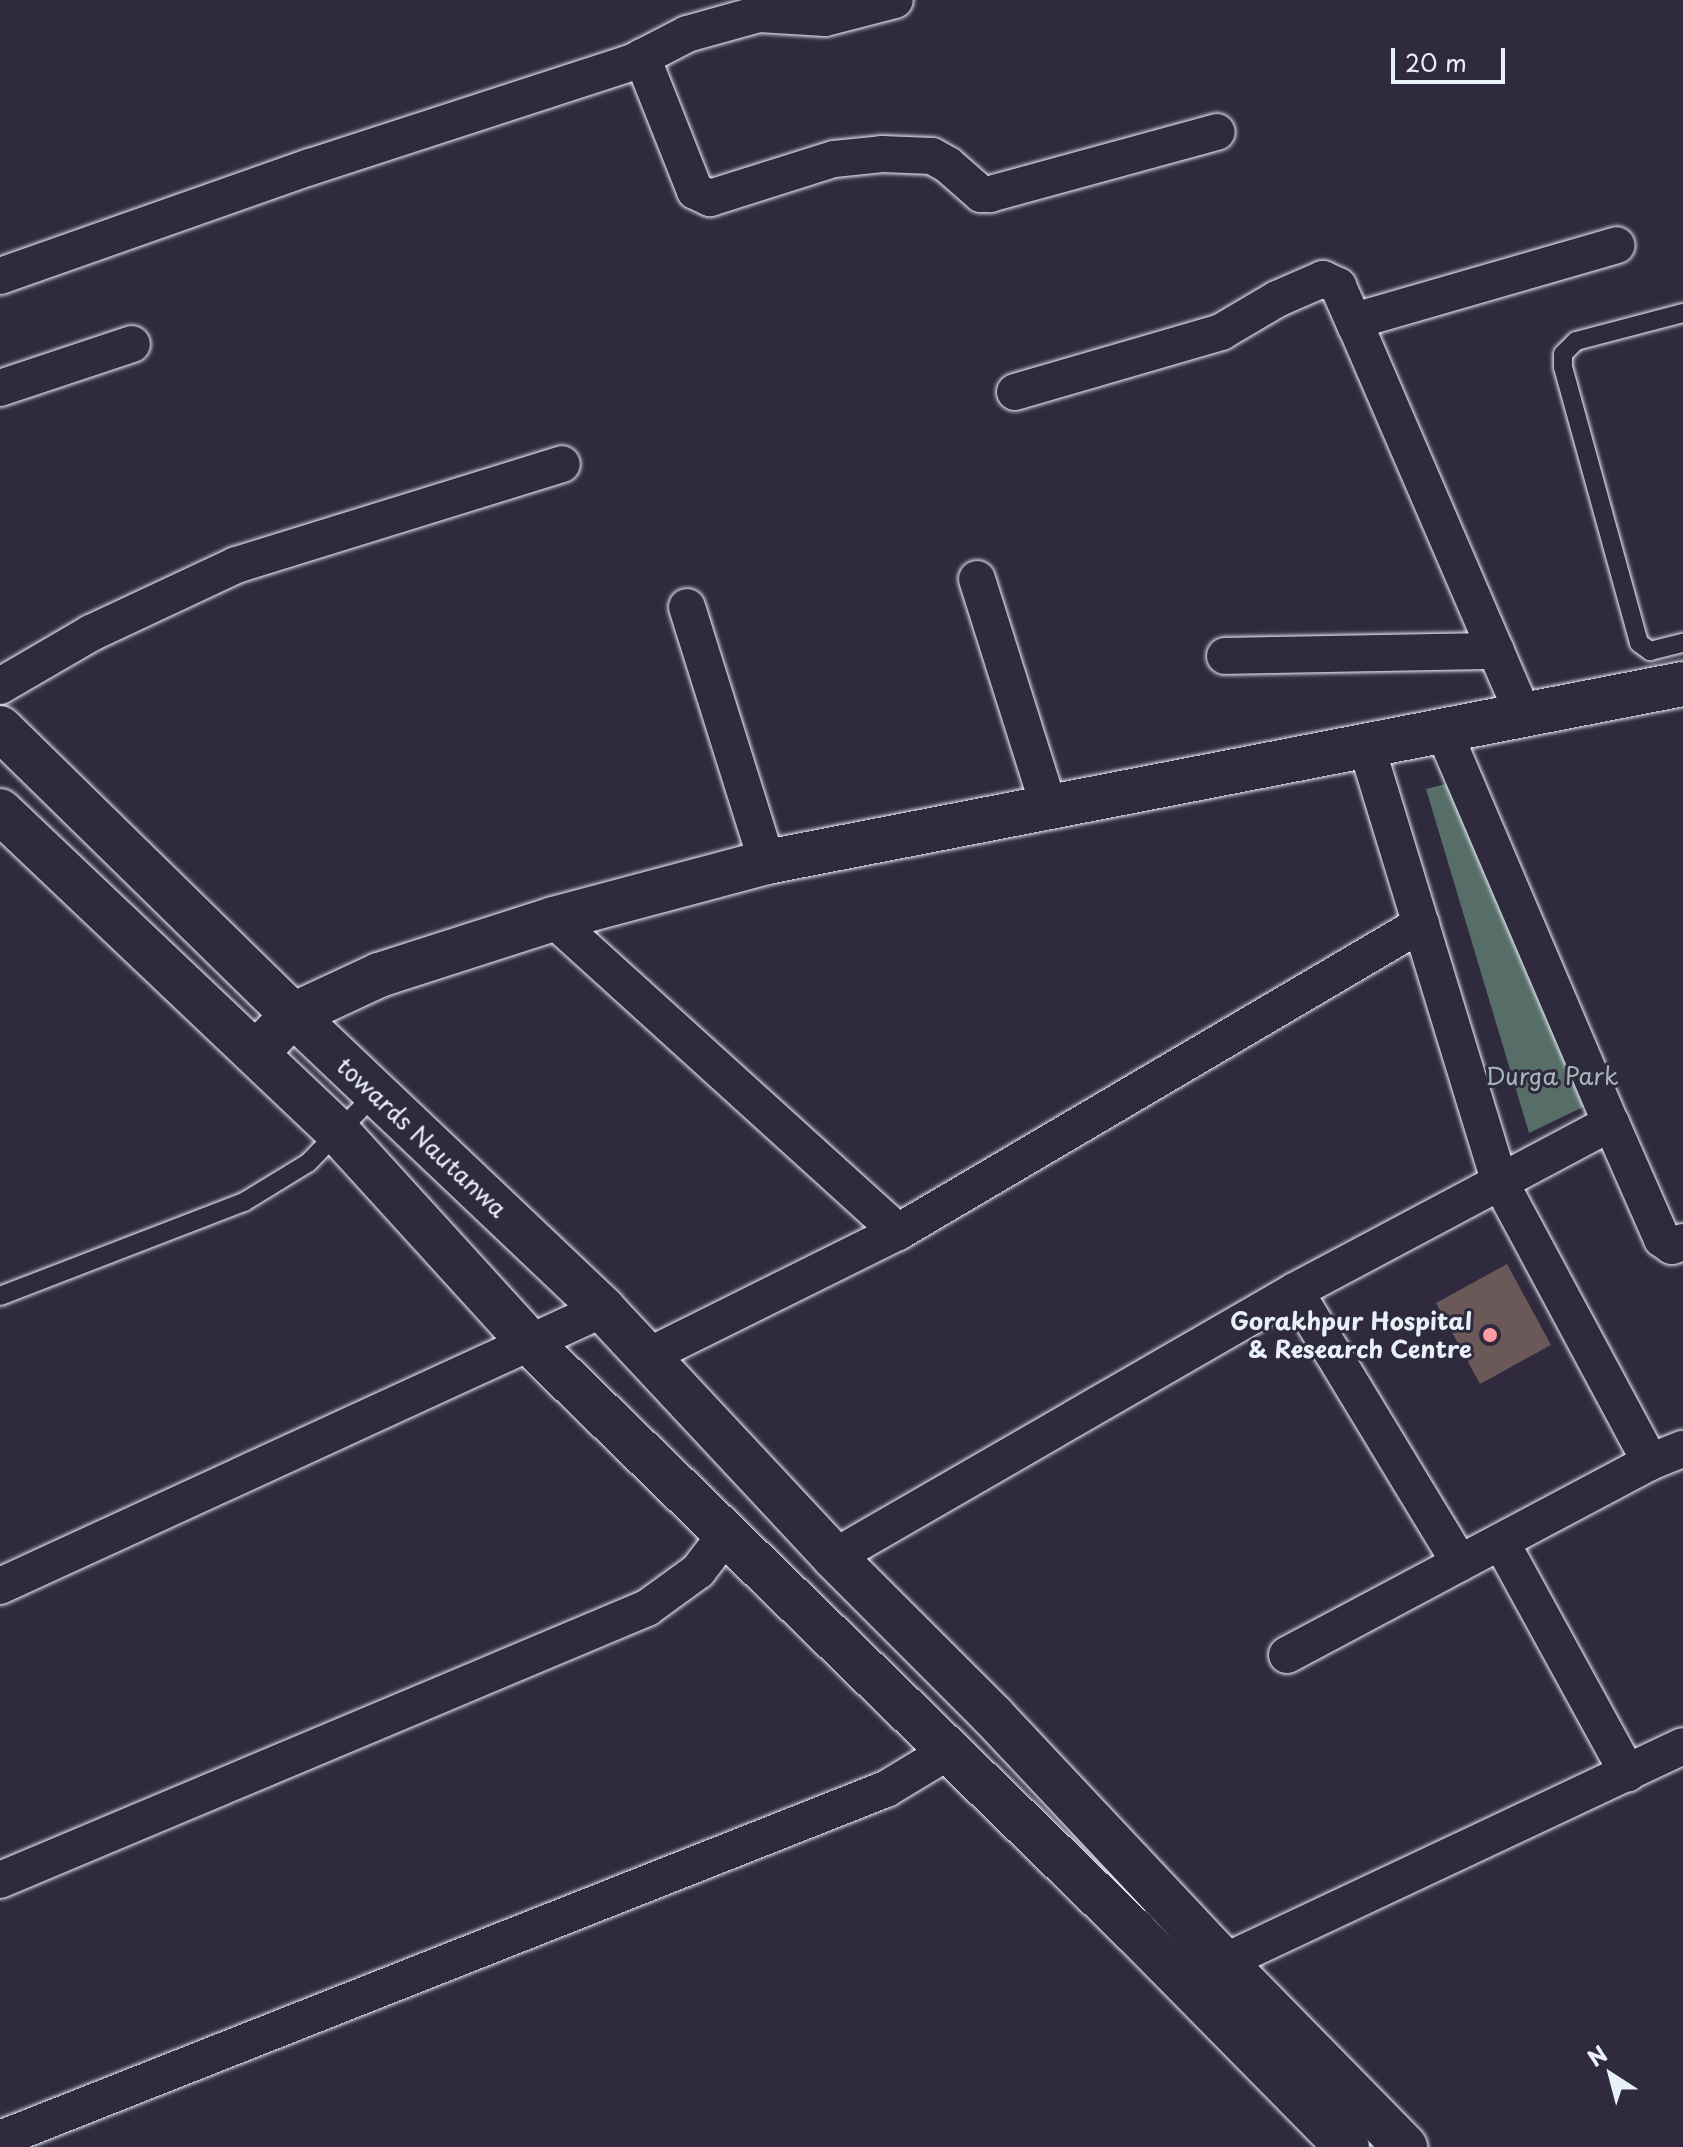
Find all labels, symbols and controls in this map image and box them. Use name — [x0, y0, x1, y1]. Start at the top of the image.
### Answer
scale bar — [1395, 32, 1509, 82]
text: 20 m — [1405, 44, 1467, 80]
street label: towards Nautanwa — [331, 1050, 513, 1224]
park label: Durga Park — [1485, 1062, 1619, 1090]
place label: Gorakhpur Hospital & Research Centre — [1228, 1307, 1472, 1363]
marker: Gorakhpur Hospital & Research Centre — [1479, 1324, 1501, 1346]
north arrow — [1571, 2035, 1651, 2115]
text: N — [1580, 2037, 1613, 2074]

